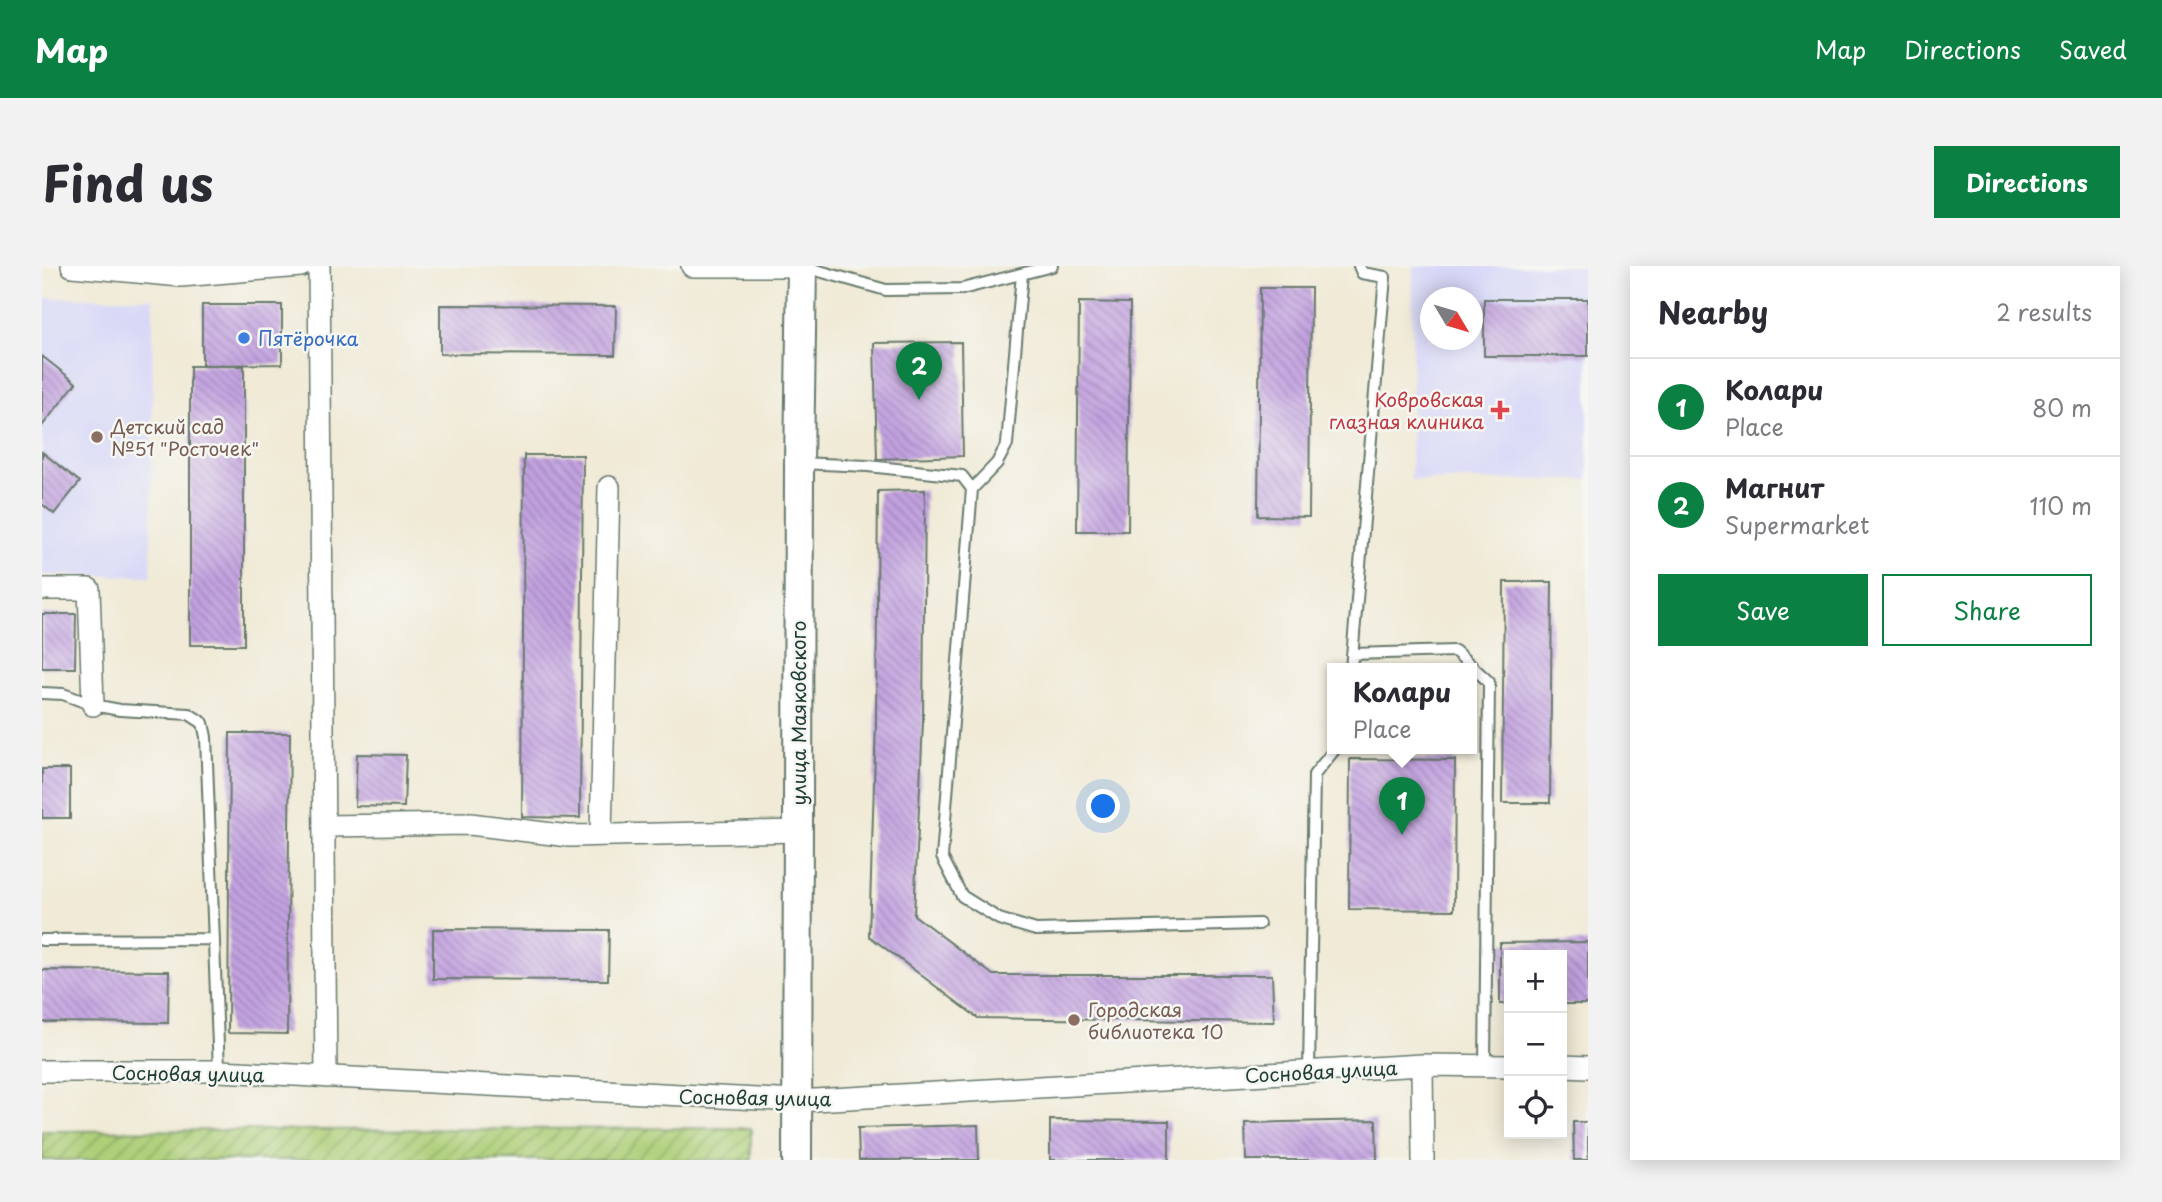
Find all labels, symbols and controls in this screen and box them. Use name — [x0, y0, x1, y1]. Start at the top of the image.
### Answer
text: Map — [35, 24, 108, 74]
text: Map — [1815, 31, 1866, 67]
text: Directions — [1904, 31, 2021, 67]
text: Saved — [2059, 31, 2127, 67]
text: Find us — [42, 145, 213, 219]
button: Directions — [1934, 146, 2120, 218]
north arrow — [1420, 287, 1483, 350]
text: Nearby — [1658, 289, 1768, 334]
text: 2 results — [1996, 294, 2092, 329]
place label: Пятёрочка — [258, 324, 359, 352]
marker: Пятёрочка — [236, 330, 252, 346]
pin: 2 — [896, 342, 942, 400]
text: Колари — [1725, 370, 1824, 409]
place label: Ковровская глазная клиника — [1329, 385, 1484, 435]
text: 1 — [1676, 390, 1687, 425]
text: 80 m — [2032, 390, 2092, 425]
marker: Ковровская глазная клиника — [1490, 400, 1510, 420]
text: Place — [1725, 409, 1784, 444]
place label: Детский сад №51 "Росточек" — [110, 412, 259, 462]
marker: Детский сад №51 "Росточек" — [89, 429, 105, 445]
text: Магнит — [1725, 468, 1824, 507]
text: 2 — [1673, 488, 1689, 523]
text: 110 m — [2030, 488, 2092, 523]
text: Supermarket — [1725, 507, 1869, 542]
button: Save — [1658, 574, 1868, 646]
button: Share — [1882, 574, 2092, 646]
street label: улица Маяковского — [784, 620, 812, 806]
popup — [1327, 663, 1477, 754]
text: Колари — [1353, 672, 1451, 711]
text: Place — [1353, 711, 1411, 746]
pin: 1 — [1379, 777, 1425, 835]
your location — [1086, 789, 1120, 823]
map controls — [1504, 950, 1567, 1139]
button: + — [1504, 950, 1567, 1013]
place label: Городская библиотека 10 — [1088, 995, 1223, 1045]
marker: Городская библиотека 10 — [1066, 1012, 1082, 1028]
button: − — [1504, 1013, 1567, 1076]
street label: Сосновая улица — [1244, 1053, 1398, 1089]
street label: Сосновая улица — [111, 1058, 265, 1088]
button: locate — [1504, 1076, 1567, 1139]
street label: Сосновая улица — [678, 1082, 832, 1112]

